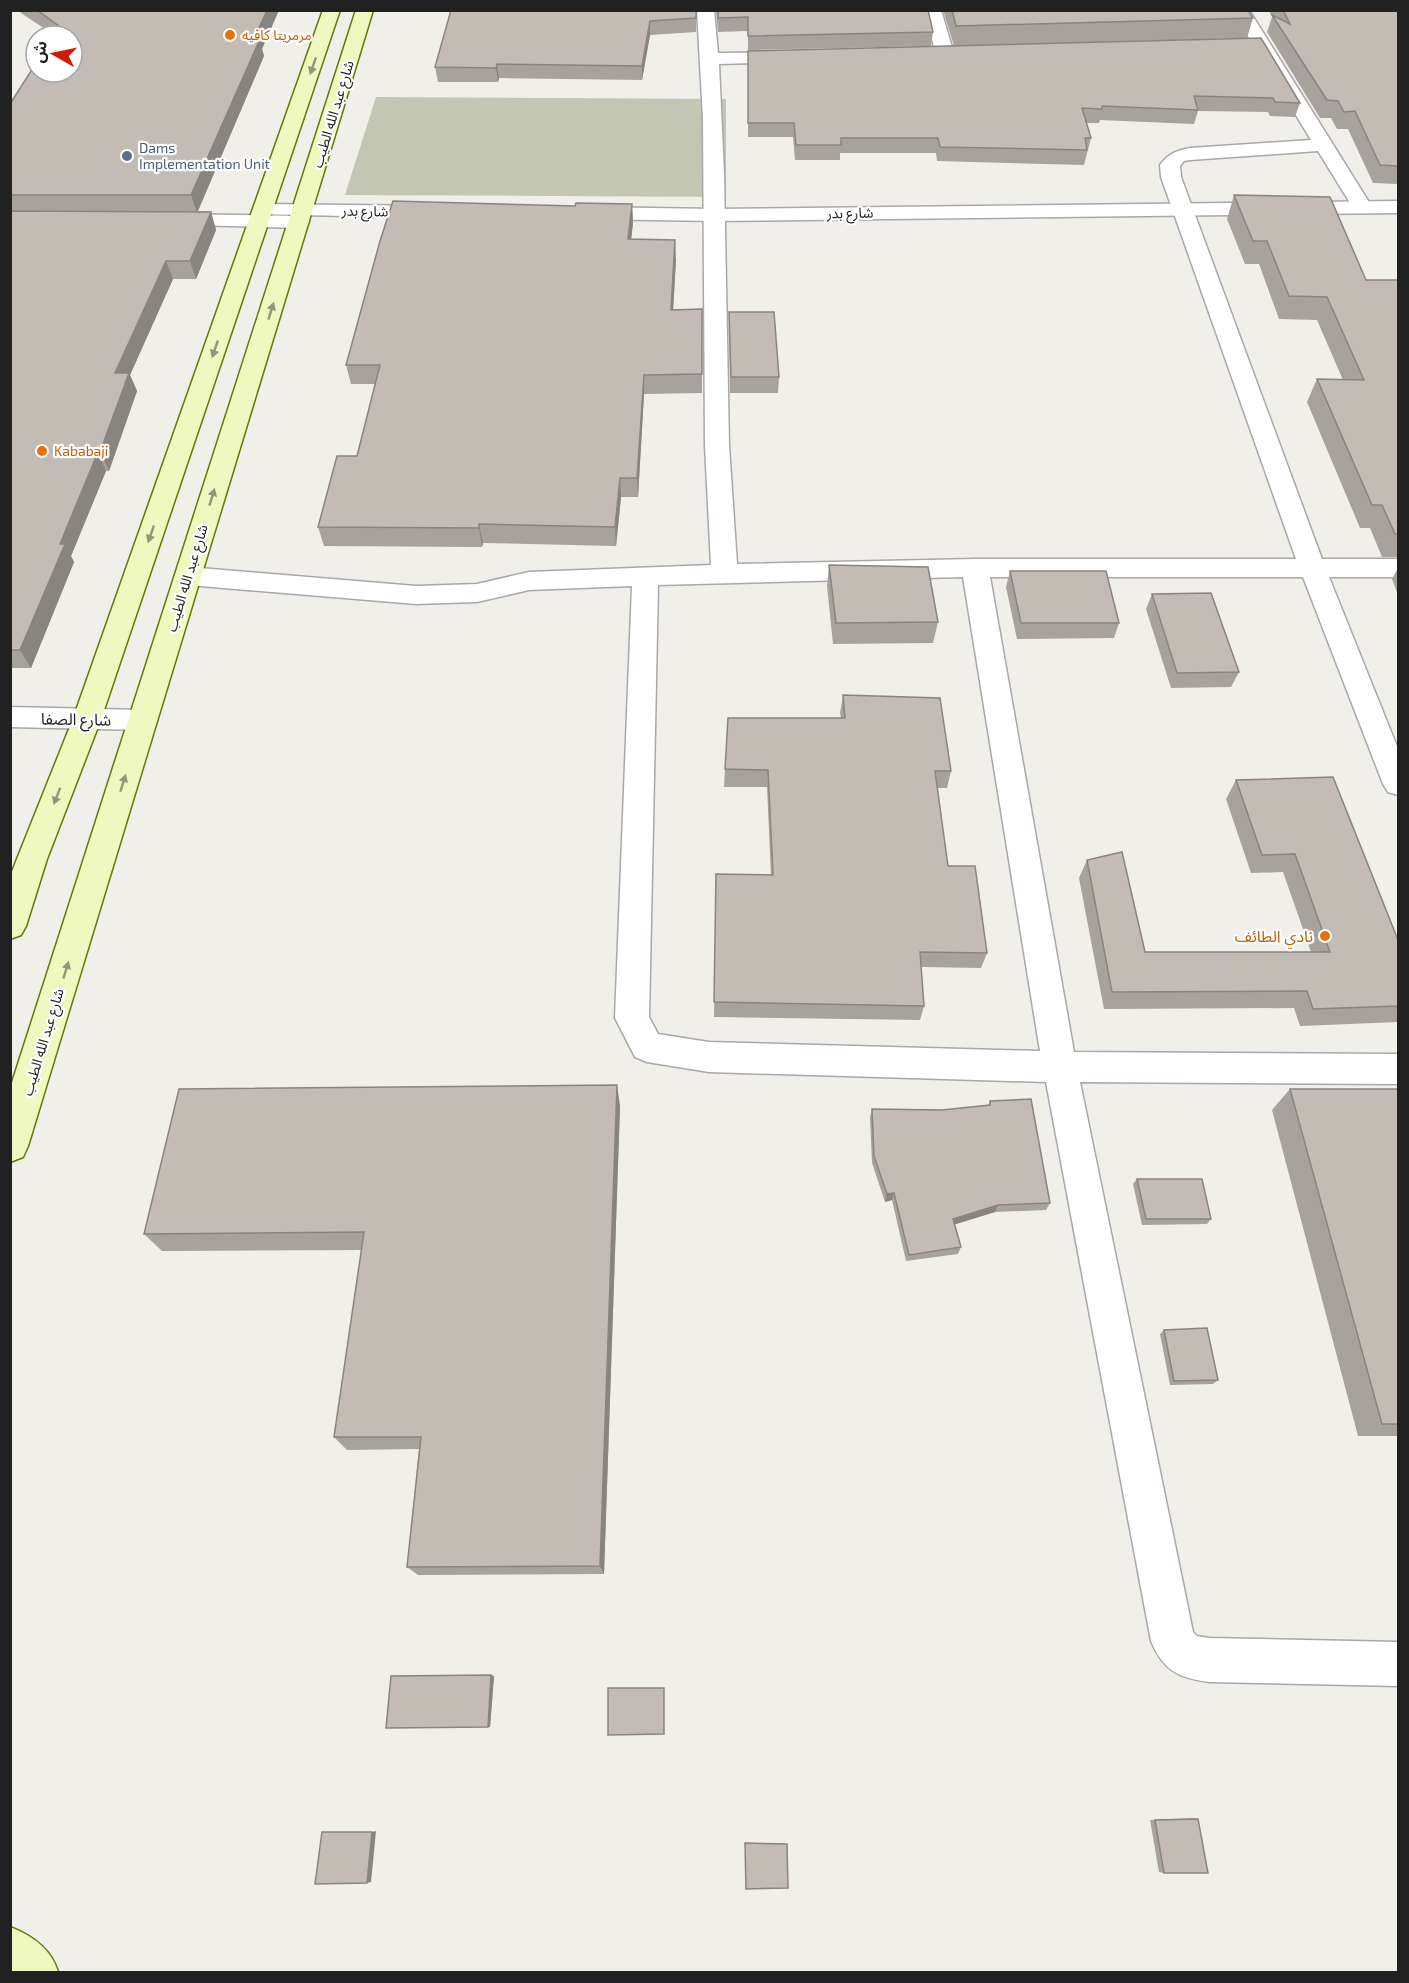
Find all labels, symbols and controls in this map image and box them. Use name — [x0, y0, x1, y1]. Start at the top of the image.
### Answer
north arrow — [24, 24, 84, 84]
place label: مرمريتا كافيه — [242, 26, 312, 44]
marker: مرمريتا كافيه — [223, 28, 237, 42]
text: ش — [28, 39, 51, 64]
one-way arrow — [308, 57, 317, 75]
street label: شارع عبد الله الطيب — [308, 58, 360, 170]
place label: Dams Implementation Unit — [139, 139, 270, 172]
marker: Dams Implementation Unit — [120, 149, 134, 163]
street label: شارع بدر — [340, 202, 389, 222]
street label: شارع بدر — [825, 204, 874, 224]
one-way arrow — [267, 302, 276, 320]
one-way arrow — [209, 340, 219, 358]
place label: Kababaji — [54, 442, 108, 459]
marker: Kababaji — [35, 444, 49, 458]
one-way arrow — [208, 488, 218, 506]
street label: شارع عبد الله الطيب — [162, 522, 214, 634]
one-way arrow — [146, 525, 156, 543]
street label: شارع الصفا — [41, 708, 111, 733]
one-way arrow — [119, 774, 128, 792]
one-way arrow — [51, 787, 61, 805]
place label: نادي الطائف — [1235, 926, 1313, 949]
marker: نادي الطائف — [1318, 929, 1332, 943]
one-way arrow — [62, 961, 71, 979]
street label: شارع عبد الله الطيب — [18, 986, 70, 1098]

